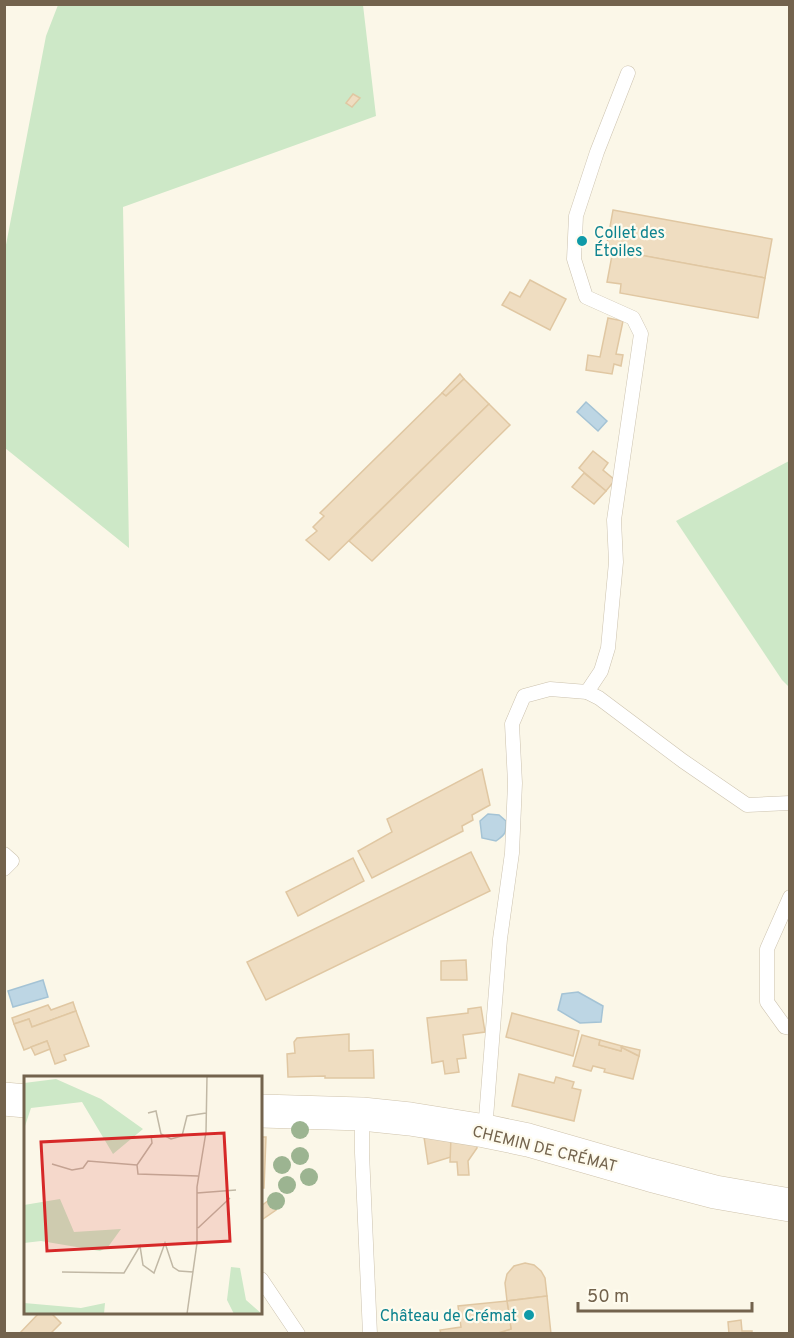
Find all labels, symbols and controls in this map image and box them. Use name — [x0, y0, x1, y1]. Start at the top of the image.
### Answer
place label: Collet des Étoiles — [594, 224, 665, 262]
marker: Collet des Étoiles — [575, 234, 589, 248]
inset map — [24, 1076, 262, 1314]
street label: CHEMIN DE CRÉMAT — [470, 1120, 620, 1178]
scale bar — [578, 1275, 752, 1313]
text: 50 m — [587, 1286, 629, 1309]
place label: Château de Crémat — [380, 1307, 517, 1327]
marker: Château de Crémat — [522, 1308, 536, 1322]

